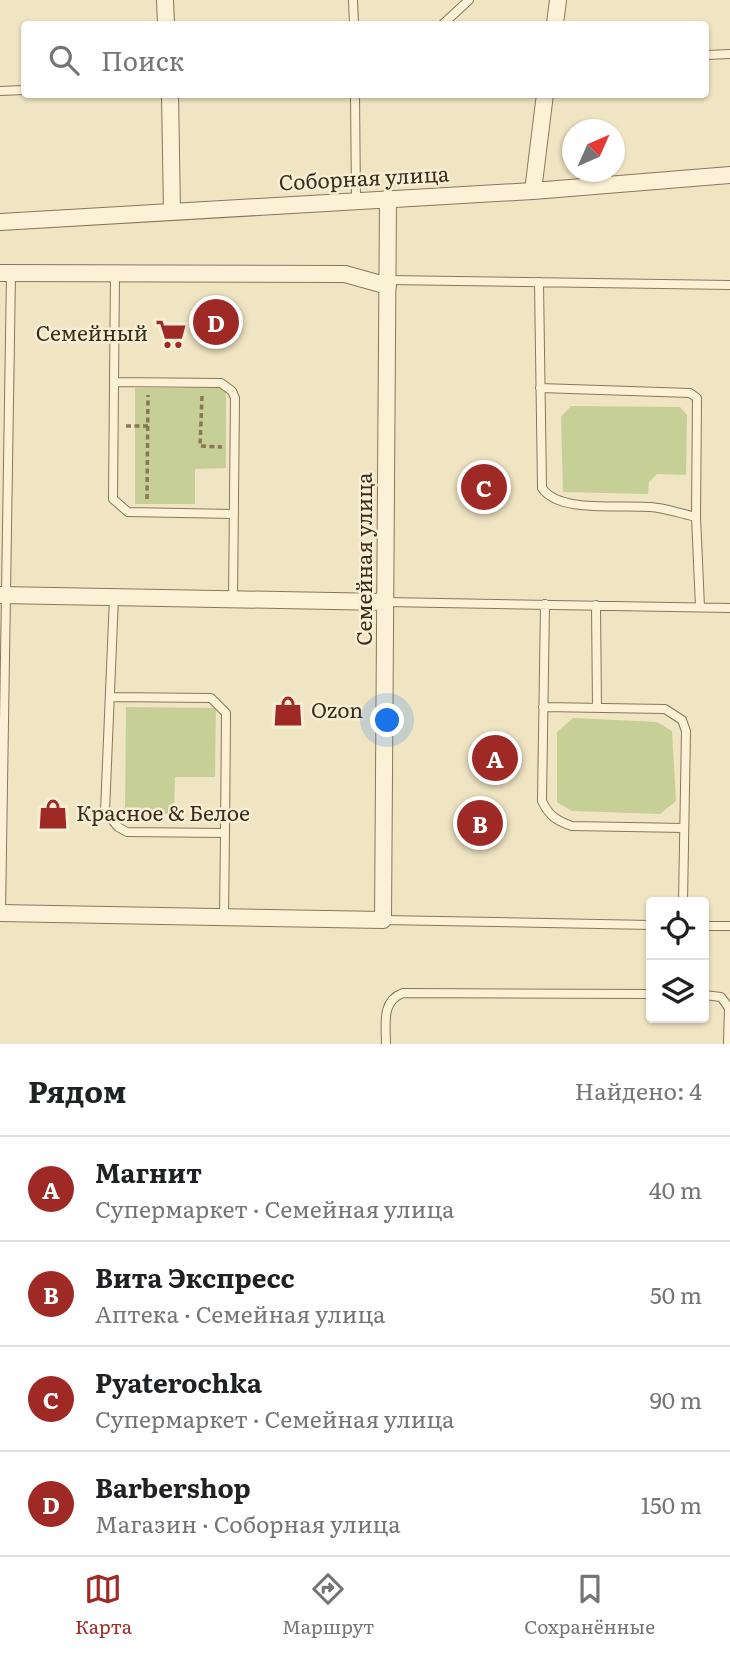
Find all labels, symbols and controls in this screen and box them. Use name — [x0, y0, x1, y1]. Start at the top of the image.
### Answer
search box — [21, 21, 709, 98]
text: Поиск — [101, 40, 184, 79]
icon: search — [45, 41, 83, 79]
north arrow — [562, 119, 625, 182]
street label: Соборная улица — [278, 157, 451, 196]
pin: D — [193, 296, 239, 348]
place label: Семейный — [36, 316, 148, 347]
supermarket icon: Семейный — [154, 317, 188, 351]
pin: C — [461, 461, 507, 513]
street label: Семейная улица — [347, 472, 378, 646]
place label: Ozon — [311, 693, 363, 724]
shop icon: Ozon — [271, 694, 305, 728]
your location — [370, 703, 404, 737]
pin: A — [472, 732, 518, 784]
place label: Красное & Белое — [76, 796, 250, 827]
shop icon: Красное & Белое — [36, 797, 70, 831]
pin: B — [457, 797, 503, 849]
map controls — [646, 897, 709, 1023]
button: locate — [646, 897, 709, 960]
button: layers — [646, 960, 709, 1023]
text: Рядом — [28, 1068, 126, 1112]
text: Найдено: 4 — [575, 1073, 702, 1107]
text: Магнит — [95, 1152, 202, 1191]
text: A — [42, 1172, 60, 1206]
text: 40 m — [649, 1172, 702, 1206]
text: Супермаркет · Семейная улица — [95, 1191, 454, 1225]
text: Вита Экспресс — [95, 1257, 295, 1296]
text: B — [43, 1277, 59, 1311]
text: 50 m — [650, 1277, 702, 1311]
text: Аптека · Семейная улица — [95, 1296, 386, 1330]
text: Pyaterochka — [95, 1362, 262, 1401]
text: C — [43, 1382, 59, 1416]
text: 90 m — [650, 1382, 702, 1416]
text: Супермаркет · Семейная улица — [95, 1401, 454, 1435]
text: Barbershop — [95, 1467, 251, 1506]
text: D — [42, 1487, 60, 1521]
text: 150 m — [641, 1487, 702, 1521]
text: Магазин · Соборная улица — [95, 1506, 401, 1540]
tab: Карта — [75, 1570, 132, 1640]
tab: Маршрут — [282, 1570, 374, 1640]
tab: Сохранённые — [524, 1570, 655, 1640]

